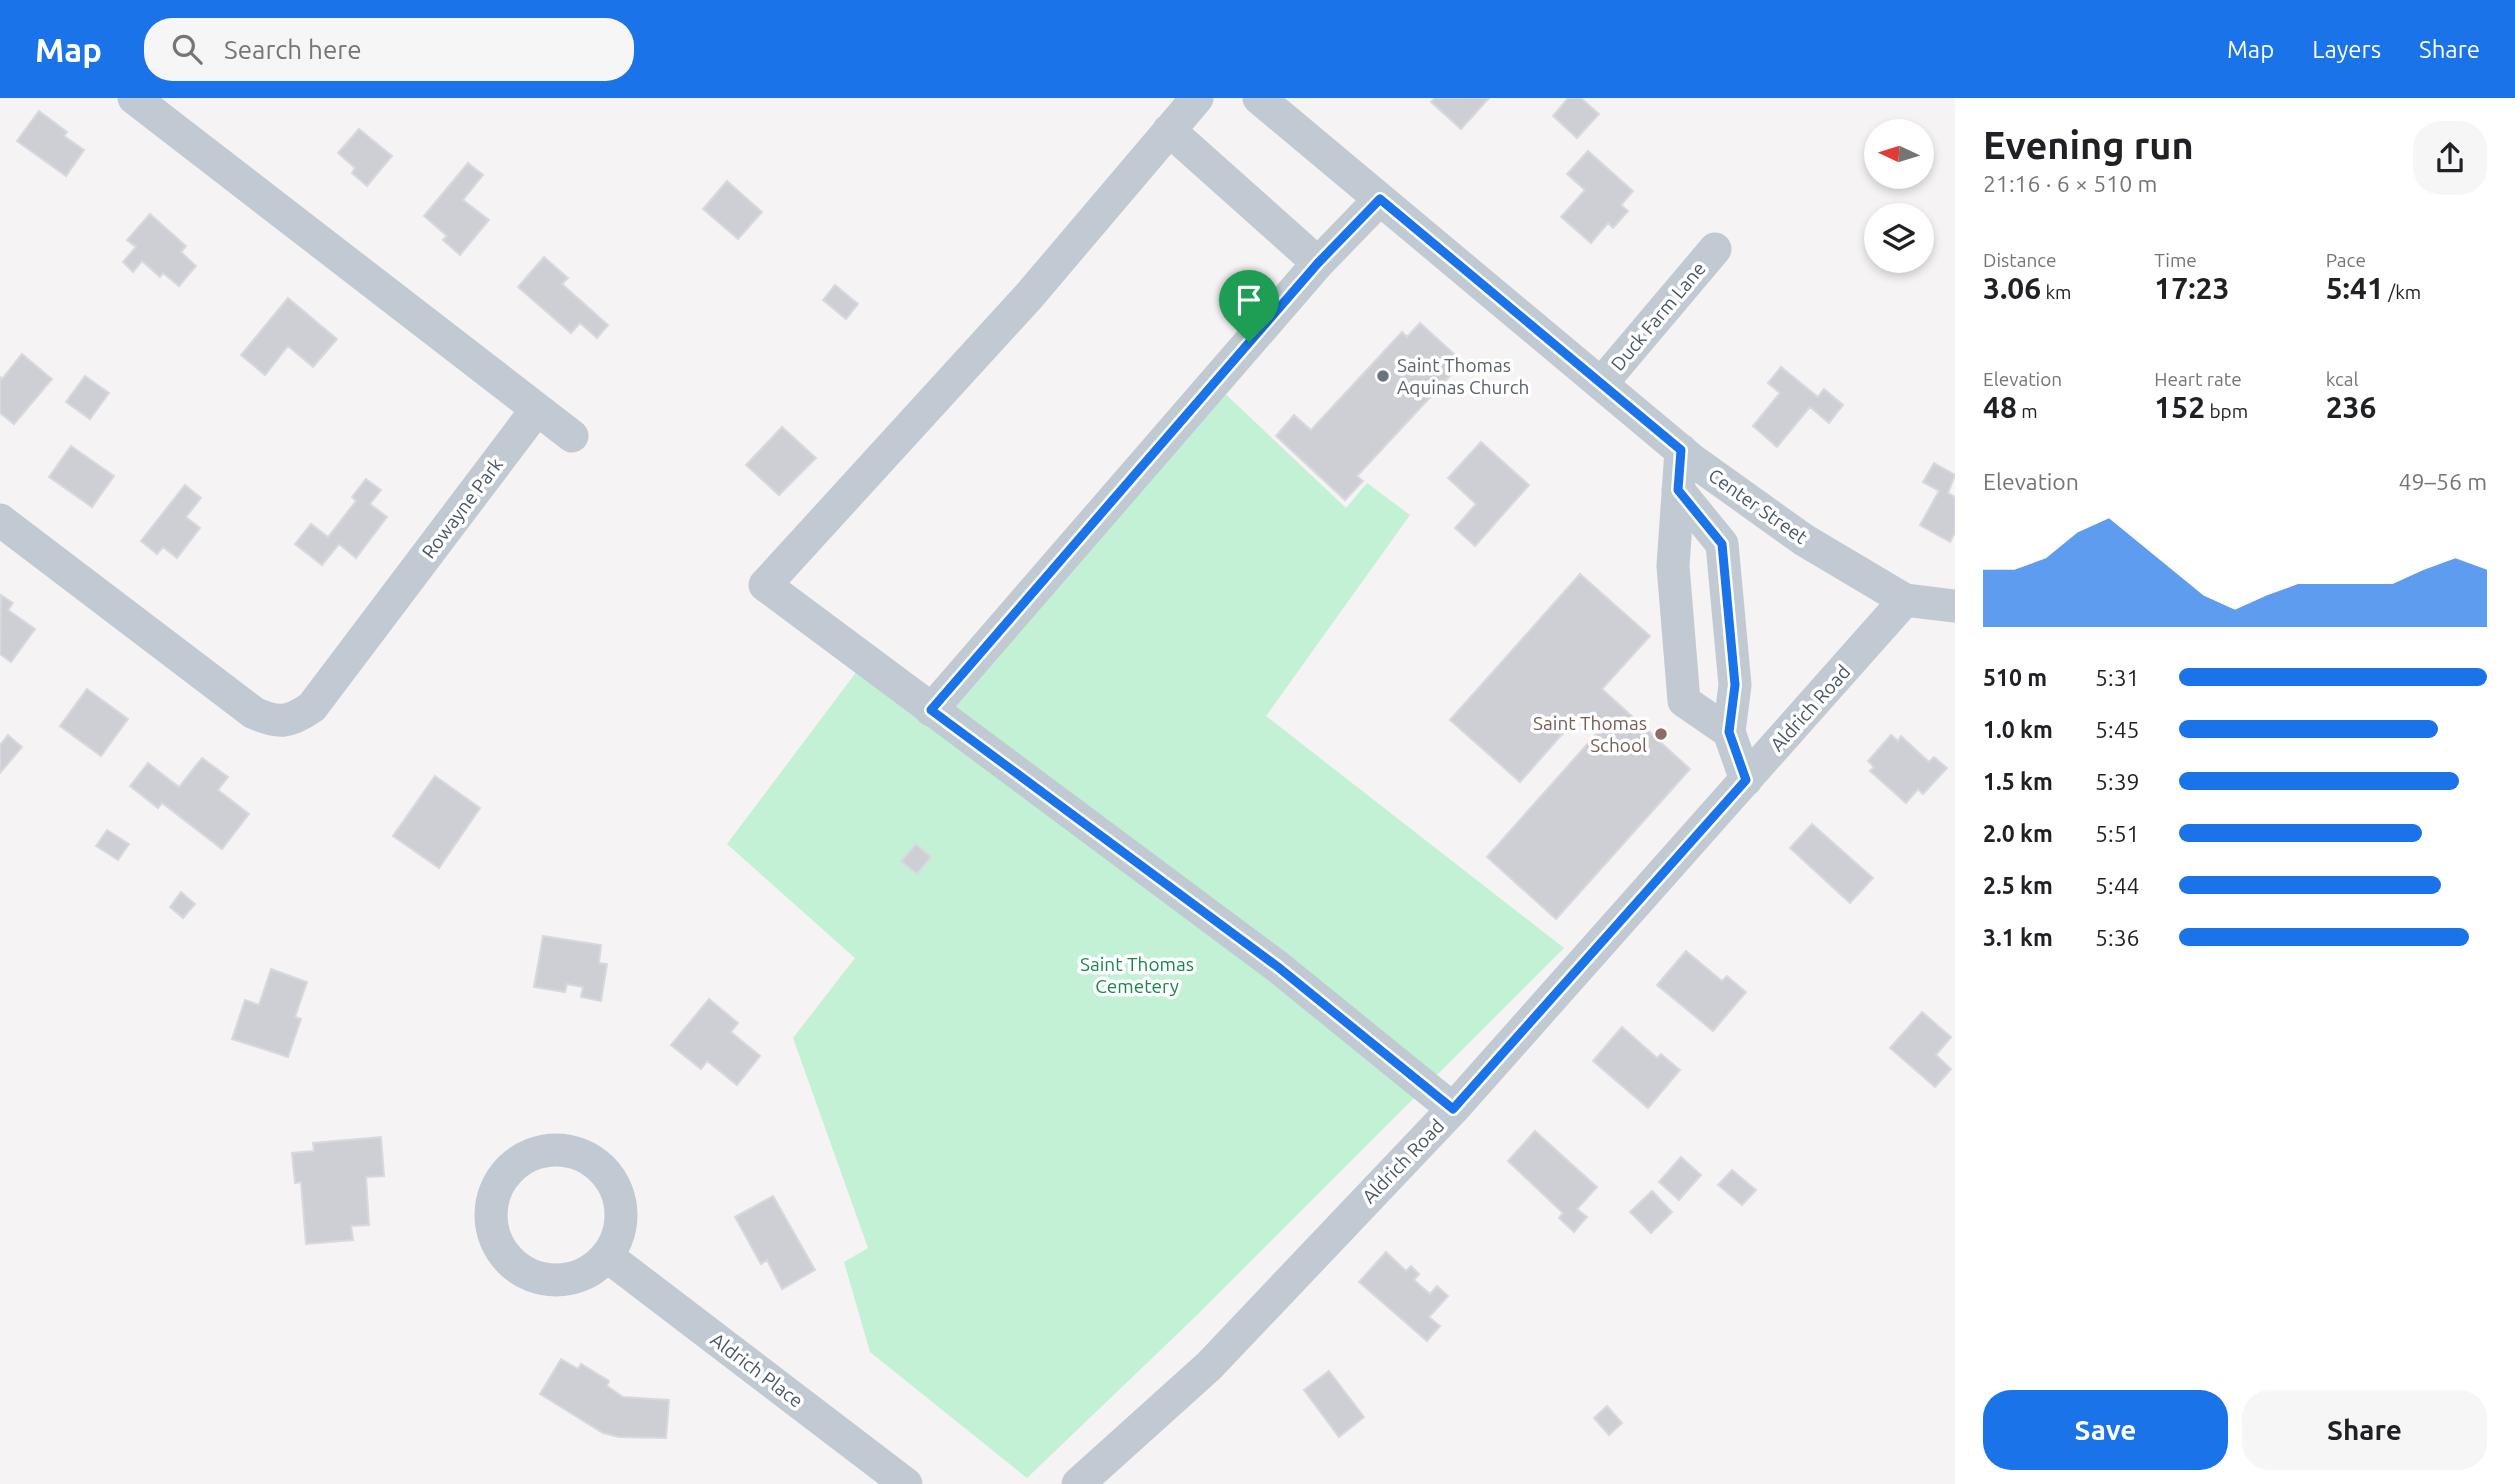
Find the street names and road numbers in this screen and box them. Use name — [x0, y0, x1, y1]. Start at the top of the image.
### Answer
street label: Duck Farm Lane — [1606, 257, 1710, 375]
street label: Rowayne Park — [417, 453, 507, 563]
street label: Center Street — [1704, 464, 1812, 548]
street label: Aldrich Road — [1766, 660, 1854, 756]
street label: Aldrich Road — [1358, 1114, 1448, 1208]
street label: Aldrich Place — [707, 1328, 807, 1412]

